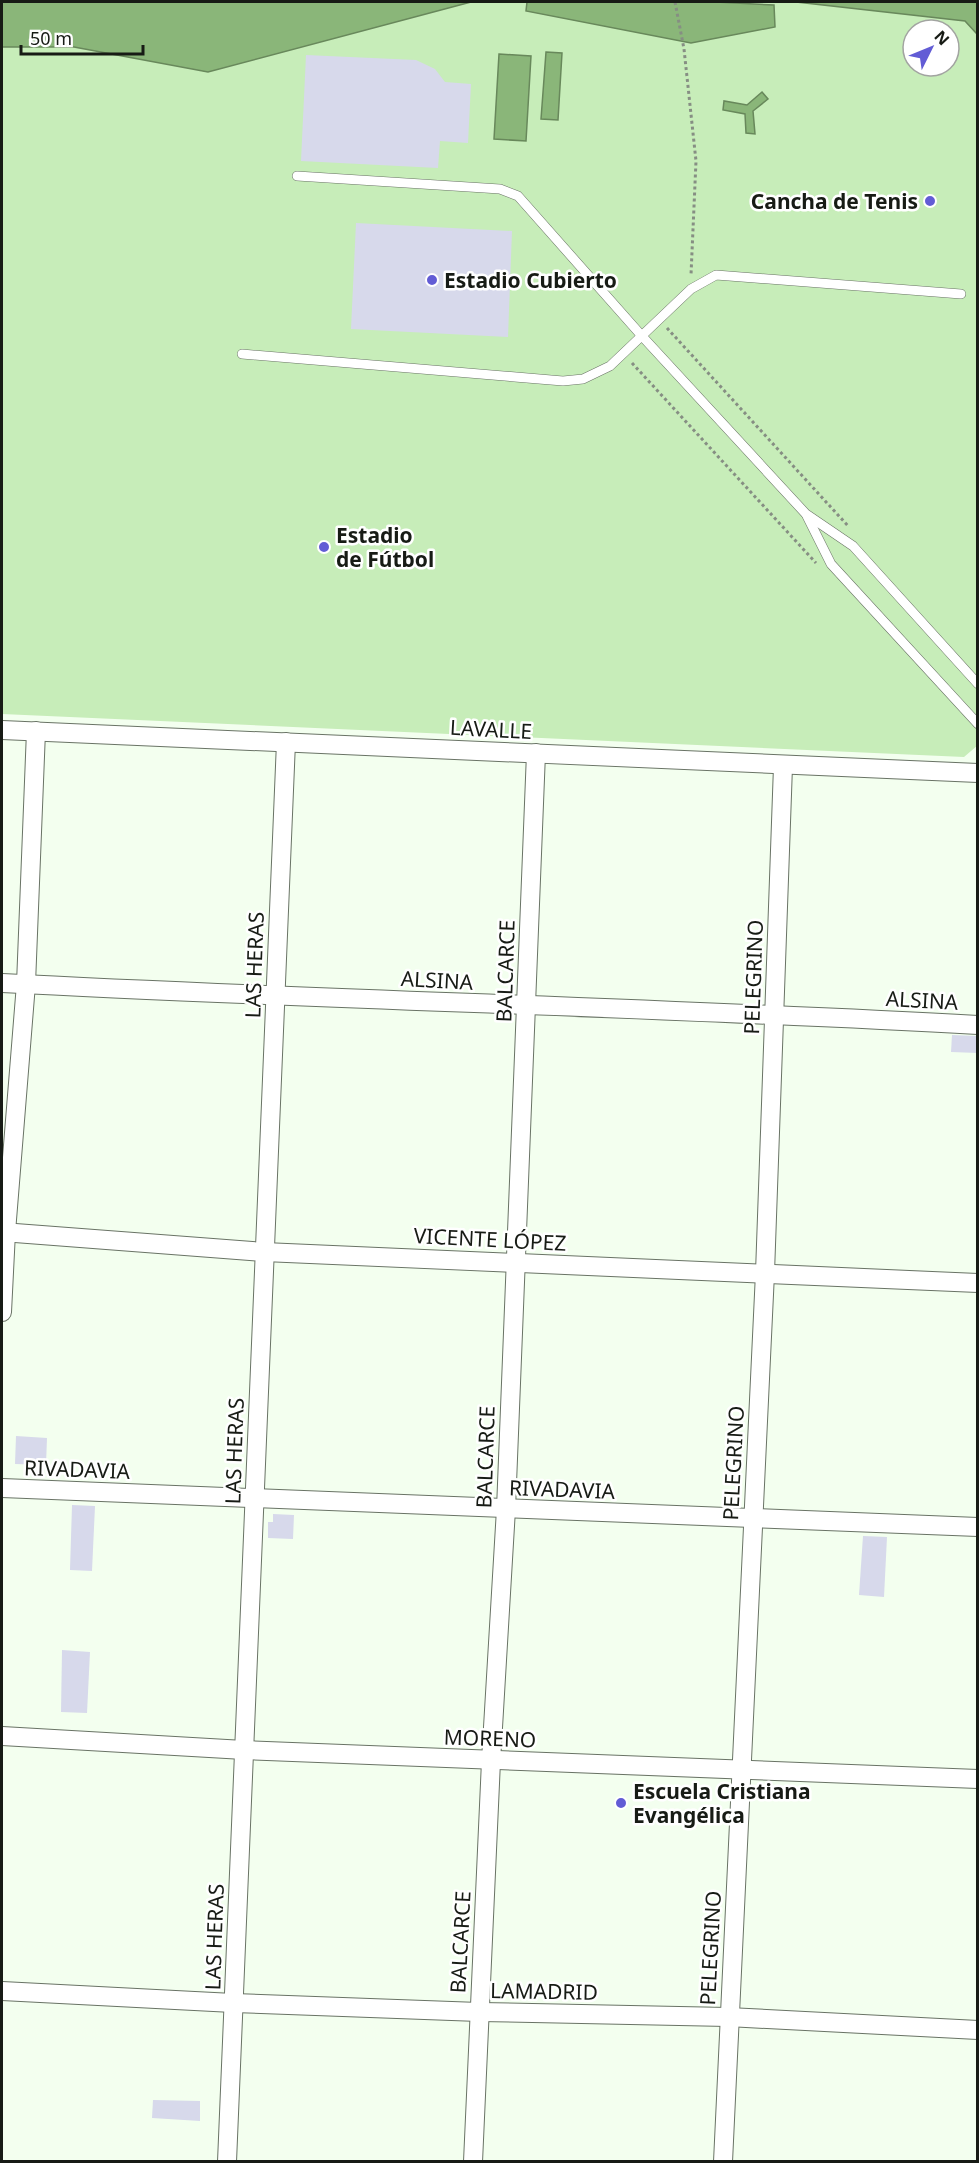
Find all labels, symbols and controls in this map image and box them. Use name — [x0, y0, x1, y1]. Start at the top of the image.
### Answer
scale bar — [21, 18, 142, 56]
north arrow — [901, 18, 961, 78]
text: 50 m — [30, 26, 72, 50]
text: N — [929, 26, 954, 50]
place label: Cancha de Tenis — [751, 187, 918, 215]
marker: Cancha de Tenis — [923, 194, 937, 208]
place label: Estadio Cubierto — [444, 266, 617, 294]
marker: Estadio Cubierto — [425, 273, 439, 287]
place label: Estadio de Fútbol — [336, 521, 434, 573]
marker: Estadio de Fútbol — [317, 540, 331, 554]
street label: LAVALLE — [449, 713, 533, 745]
street label: LAS HERAS — [238, 911, 270, 1019]
street label: BALCARCE — [489, 919, 521, 1023]
street label: PELEGRINO — [737, 919, 769, 1035]
street label: ALSINA — [400, 964, 474, 996]
street label: ALSINA — [885, 984, 959, 1016]
street label: VICENTE LÓPEZ — [413, 1221, 567, 1257]
street label: LAS HERAS — [218, 1397, 250, 1505]
street label: BALCARCE — [469, 1405, 501, 1509]
street label: PELEGRINO — [716, 1405, 750, 1521]
street label: RIVADAVIA — [24, 1453, 131, 1485]
street label: RIVADAVIA — [509, 1473, 616, 1505]
street label: MORENO — [443, 1722, 537, 1754]
place label: Escuela Cristiana Evangélica — [633, 1777, 811, 1829]
marker: Escuela Cristiana Evangélica — [614, 1796, 628, 1810]
street label: LAS HERAS — [198, 1883, 230, 1991]
street label: BALCARCE — [443, 1890, 477, 1994]
street label: PELEGRINO — [693, 1890, 727, 2006]
street label: LAMADRID — [490, 1976, 598, 2006]

